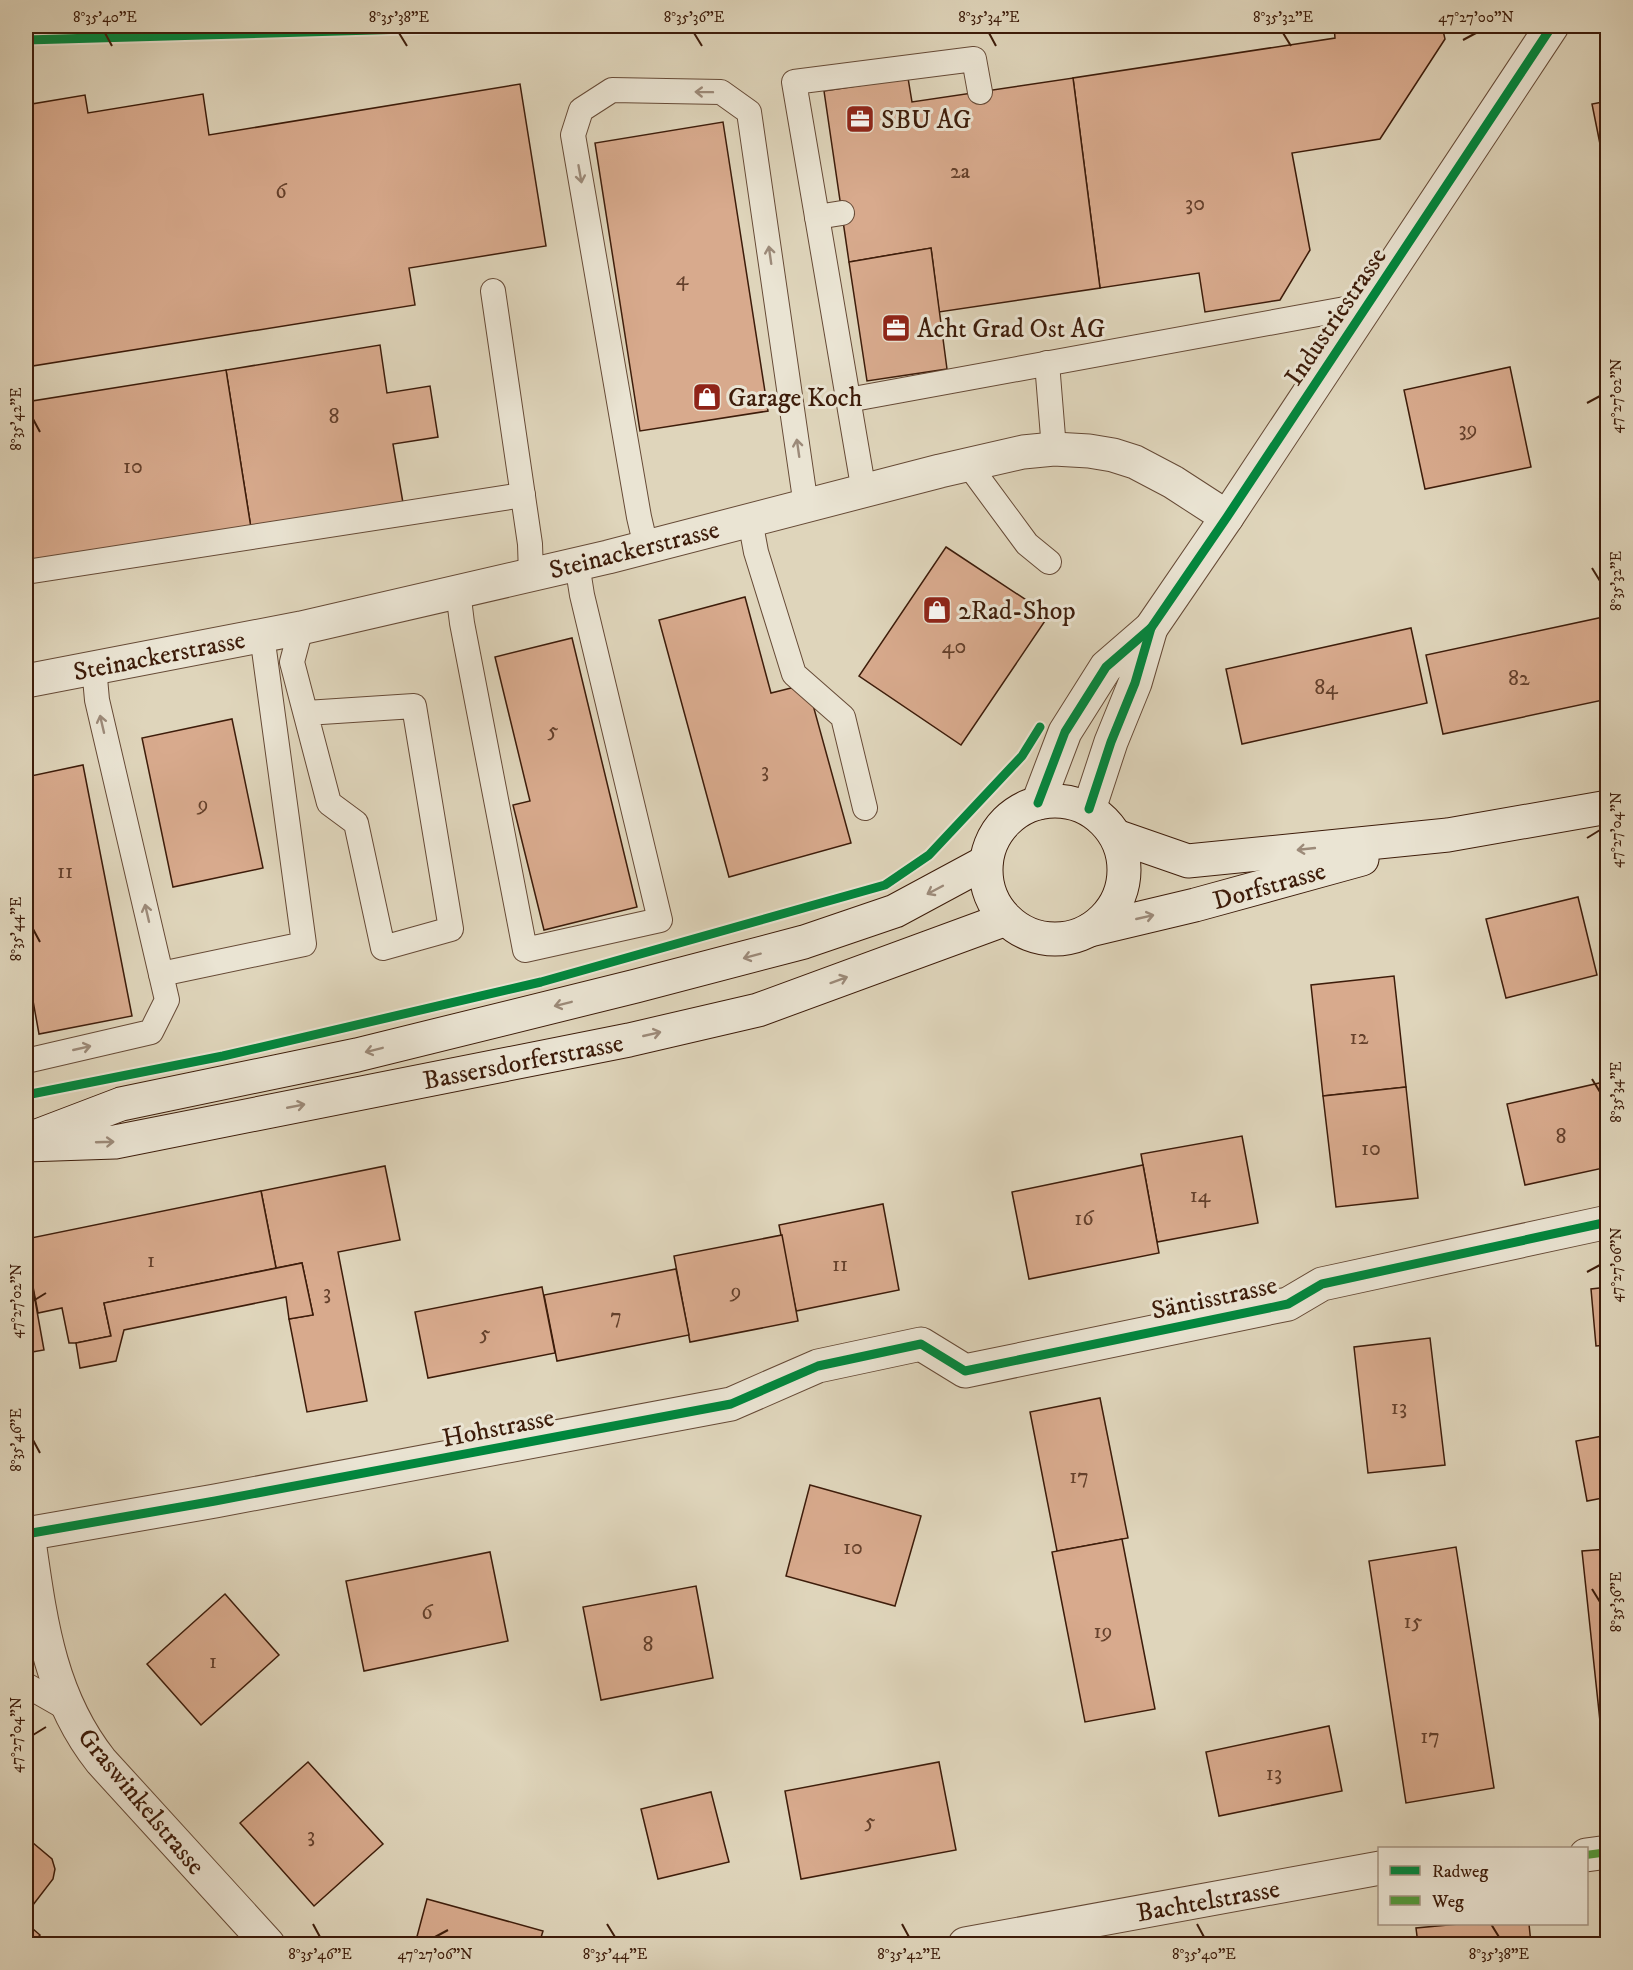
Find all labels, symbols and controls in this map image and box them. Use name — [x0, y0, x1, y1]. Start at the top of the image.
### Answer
text: 8°35'40"E — [73, 8, 137, 27]
text: 8°35'38"E — [369, 8, 430, 27]
text: 8°35'36"E — [664, 8, 725, 27]
text: 8°35'34"E — [958, 8, 1020, 27]
text: 8°35'32"E — [1253, 8, 1313, 27]
text: 47°27'00"N — [1438, 8, 1514, 27]
one-way arrow — [695, 86, 715, 98]
office icon: SBU AG — [844, 103, 876, 135]
place label: SBU AG — [881, 104, 971, 137]
house number: 2a — [950, 158, 971, 185]
one-way arrow — [575, 164, 586, 183]
house number: 6 — [275, 178, 288, 205]
house number: 30 — [1185, 190, 1205, 217]
street label: Industriestrasse — [1278, 241, 1395, 392]
one-way arrow — [764, 246, 775, 266]
house number: 4 — [676, 265, 690, 292]
office icon: Acht Grad Ost AG — [880, 312, 912, 344]
place label: Acht Grad Ost AG — [917, 313, 1105, 346]
text: 47°27'02"N — [1607, 359, 1626, 433]
shop icon: Garage Koch — [691, 381, 723, 413]
place label: Garage Koch — [728, 382, 863, 415]
text: 8°35'42"E — [7, 387, 26, 451]
house number: 8 — [328, 403, 340, 430]
house number: 39 — [1458, 416, 1478, 443]
one-way arrow — [793, 439, 804, 458]
house number: 10 — [123, 453, 143, 480]
street label: Steinackerstrasse — [546, 513, 723, 588]
text: 8°35'32"E — [1607, 551, 1626, 611]
shop icon: 2Rad-Shop — [921, 594, 953, 626]
place label: 2Rad-Shop — [958, 595, 1076, 628]
street label: Steinackerstrasse — [71, 624, 248, 689]
house number: 40 — [942, 633, 966, 660]
house number: 82 — [1508, 665, 1530, 692]
house number: 84 — [1314, 674, 1339, 701]
one-way arrow — [96, 714, 108, 733]
house number: 5 — [548, 717, 559, 744]
house number: 3 — [761, 757, 769, 784]
house number: 9 — [197, 791, 208, 818]
text: 47°27'04"N — [1607, 792, 1626, 868]
one-way arrow — [1296, 844, 1316, 855]
street label: Dorfstrasse — [1209, 855, 1330, 918]
house number: 11 — [57, 858, 73, 885]
one-way arrow — [927, 884, 944, 896]
text: 8°35'44"E — [7, 896, 26, 961]
one-way arrow — [140, 904, 152, 923]
one-way arrow — [1136, 911, 1155, 923]
one-way arrow — [743, 950, 762, 962]
one-way arrow — [829, 973, 848, 984]
one-way arrow — [554, 999, 573, 1011]
house number: 12 — [1350, 1024, 1369, 1051]
street label: Bassersdorferstrasse — [420, 1027, 626, 1098]
one-way arrow — [643, 1028, 662, 1040]
one-way arrow — [72, 1042, 92, 1053]
one-way arrow — [364, 1045, 383, 1057]
text: 8°35'34"E — [1607, 1061, 1626, 1123]
one-way arrow — [286, 1100, 306, 1111]
house number: 8 — [1555, 1123, 1567, 1150]
house number: 10 — [1361, 1135, 1381, 1162]
one-way arrow — [94, 1137, 114, 1148]
house number: 14 — [1190, 1182, 1212, 1209]
house number: 16 — [1074, 1205, 1095, 1232]
text: 47°27'06"N — [1607, 1227, 1626, 1303]
house number: 1 — [147, 1247, 155, 1274]
house number: 11 — [832, 1251, 848, 1278]
text: 47°27'02"N — [7, 1264, 26, 1338]
street label: Säntisstrasse — [1148, 1269, 1280, 1328]
house number: 9 — [730, 1278, 741, 1305]
house number: 3 — [323, 1279, 331, 1306]
house number: 7 — [610, 1303, 622, 1330]
house number: 5 — [480, 1320, 491, 1347]
house number: 13 — [1391, 1394, 1407, 1421]
street label: Hohstrasse — [439, 1401, 557, 1455]
text: 8°35'46"E — [7, 1408, 26, 1472]
house number: 17 — [1069, 1463, 1089, 1490]
house number: 10 — [843, 1534, 863, 1561]
text: 8°35'36"E — [1607, 1571, 1626, 1632]
house number: 6 — [421, 1599, 434, 1626]
house number: 15 — [1404, 1608, 1423, 1635]
house number: 19 — [1094, 1618, 1113, 1645]
house number: 8 — [642, 1631, 654, 1658]
house number: 1 — [209, 1648, 217, 1675]
text: 47°27'04"N — [7, 1697, 26, 1773]
street label: Graswinkelstrasse — [70, 1722, 212, 1882]
house number: 17 — [1420, 1723, 1440, 1750]
house number: 13 — [1266, 1760, 1282, 1787]
house number: 5 — [865, 1808, 876, 1835]
house number: 3 — [307, 1822, 315, 1849]
legend — [1378, 1847, 1588, 1925]
text: Radweg — [1432, 1861, 1488, 1883]
street label: Bachtelstrasse — [1134, 1873, 1283, 1930]
text: Weg — [1431, 1891, 1464, 1913]
text: 8°35'46"E — [288, 1945, 352, 1964]
text: 47°27'06"N — [397, 1945, 473, 1964]
text: 8°35'44"E — [583, 1945, 648, 1964]
text: 8°35'42"E — [877, 1945, 941, 1964]
text: 8°35'40"E — [1172, 1945, 1236, 1964]
text: 8°35'38"E — [1469, 1945, 1530, 1964]

